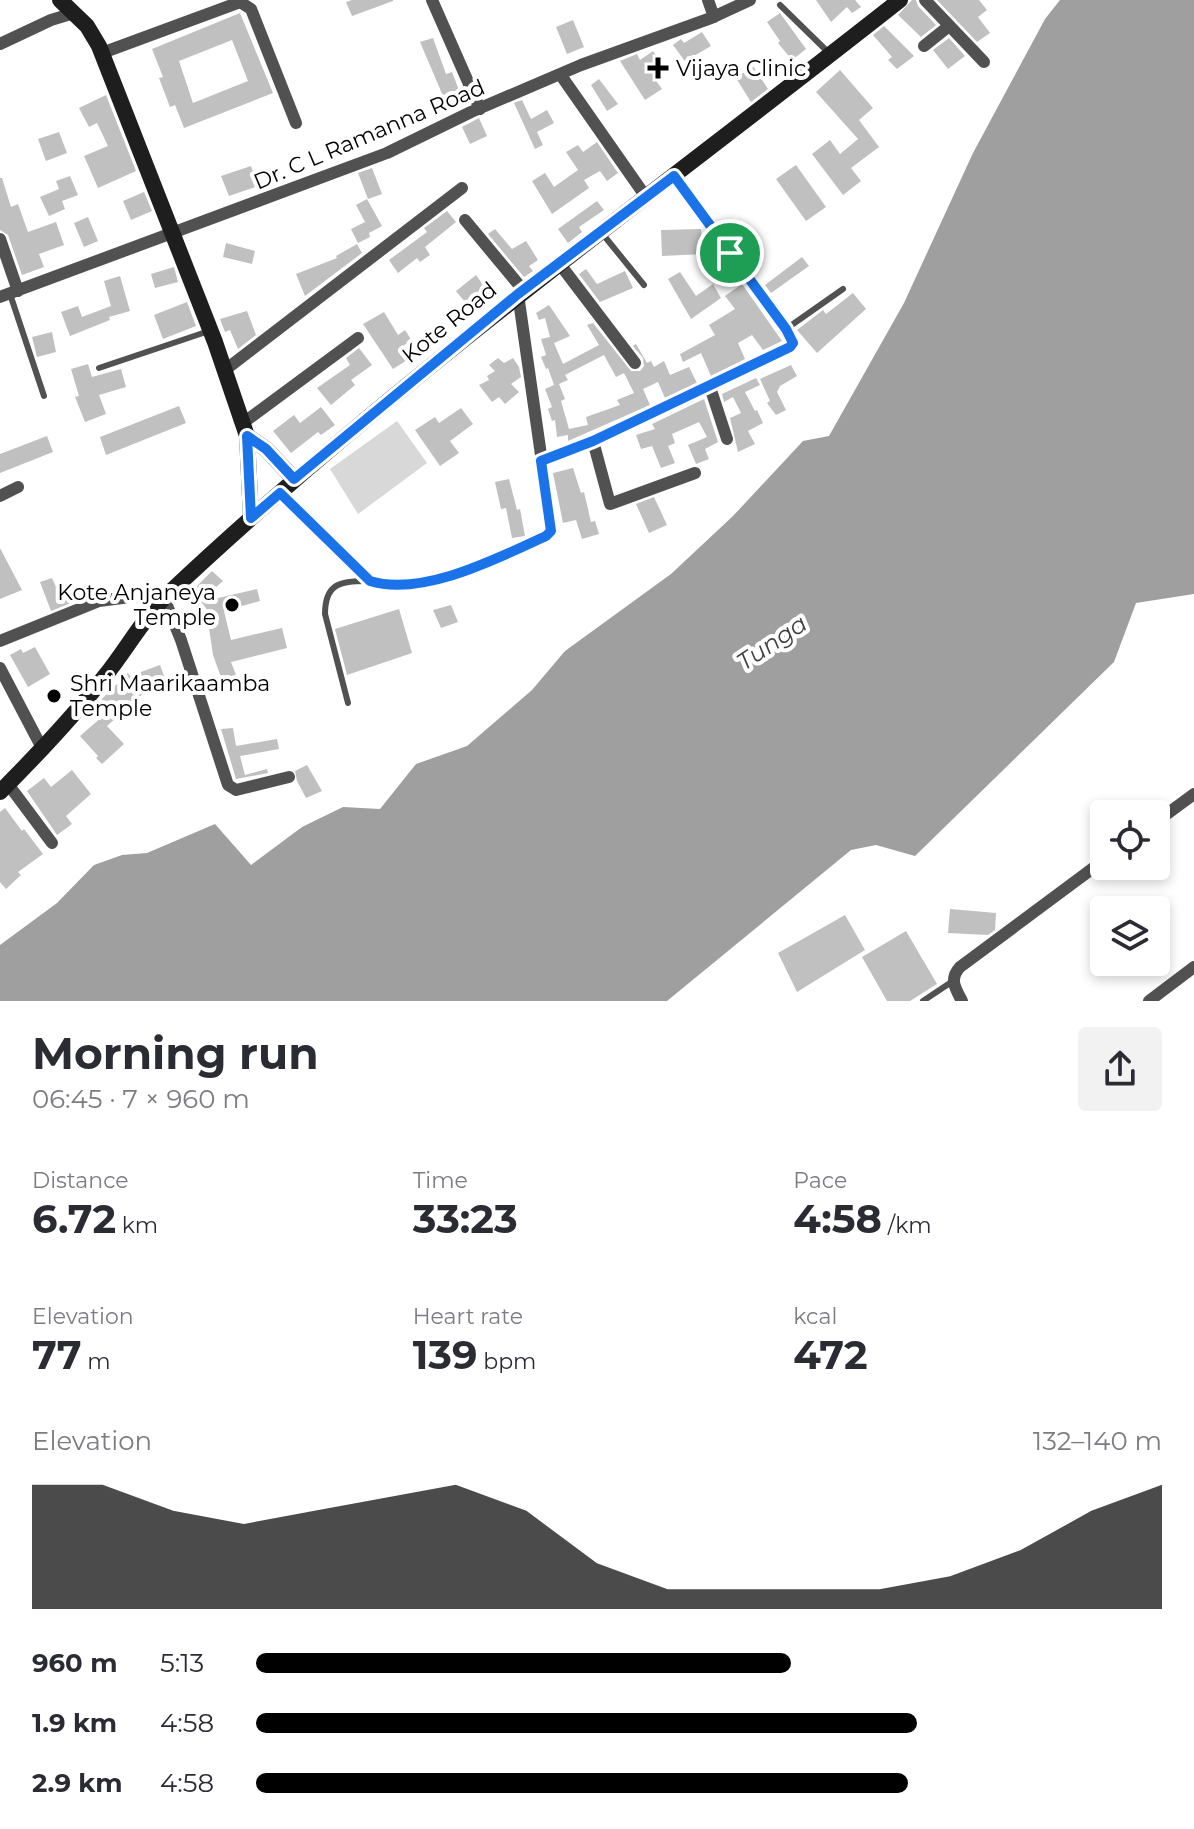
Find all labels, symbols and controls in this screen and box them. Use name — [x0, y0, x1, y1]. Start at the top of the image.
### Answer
place label: Vijaya Clinic — [676, 55, 806, 82]
marker: Vijaya Clinic — [647, 57, 669, 79]
street label: Dr. C L Ramanna Road — [250, 74, 489, 195]
pin — [696, 219, 764, 287]
icon: arrive — [708, 231, 752, 275]
street label: Kote Road — [397, 276, 502, 369]
place label: Kote Anjaneya Temple — [57, 579, 216, 631]
marker: Kote Anjaneya Temple — [223, 596, 241, 614]
water label: Tunga — [731, 609, 812, 677]
place label: Shri Maarikaamba Temple — [70, 670, 270, 722]
marker: Shri Maarikaamba Temple — [45, 687, 63, 705]
map controls — [1090, 800, 1170, 976]
button: locate — [1090, 800, 1170, 880]
button: layers — [1090, 896, 1170, 976]
text: Morning run — [32, 1026, 319, 1080]
button: share — [1078, 1027, 1162, 1111]
text: 06:45 · 7 × 960 m — [32, 1083, 250, 1115]
text: Distance — [32, 1167, 129, 1194]
text: Time — [413, 1167, 468, 1194]
text: Pace — [793, 1167, 847, 1194]
text: 6.72 — [32, 1194, 116, 1243]
text: 33:23 — [413, 1194, 518, 1243]
text: 4:58 — [793, 1194, 882, 1243]
text: km — [116, 1212, 158, 1239]
text: /km — [882, 1212, 931, 1239]
text: Elevation — [32, 1303, 134, 1330]
text: Heart rate — [413, 1303, 523, 1330]
text: kcal — [793, 1303, 837, 1330]
text: 77 — [32, 1330, 82, 1379]
text: 139 — [413, 1330, 478, 1379]
text: 472 — [793, 1330, 868, 1379]
text: m — [82, 1348, 111, 1375]
text: bpm — [478, 1348, 536, 1375]
text: Elevation — [32, 1425, 152, 1457]
text: 132–140 m — [1033, 1425, 1162, 1457]
text: 960 m — [32, 1647, 117, 1679]
text: 5:13 — [160, 1647, 204, 1679]
text: 1.9 km — [32, 1707, 117, 1739]
text: 4:58 — [160, 1707, 214, 1739]
text: 2.9 km — [32, 1767, 123, 1799]
text: 4:58 — [160, 1767, 214, 1799]

